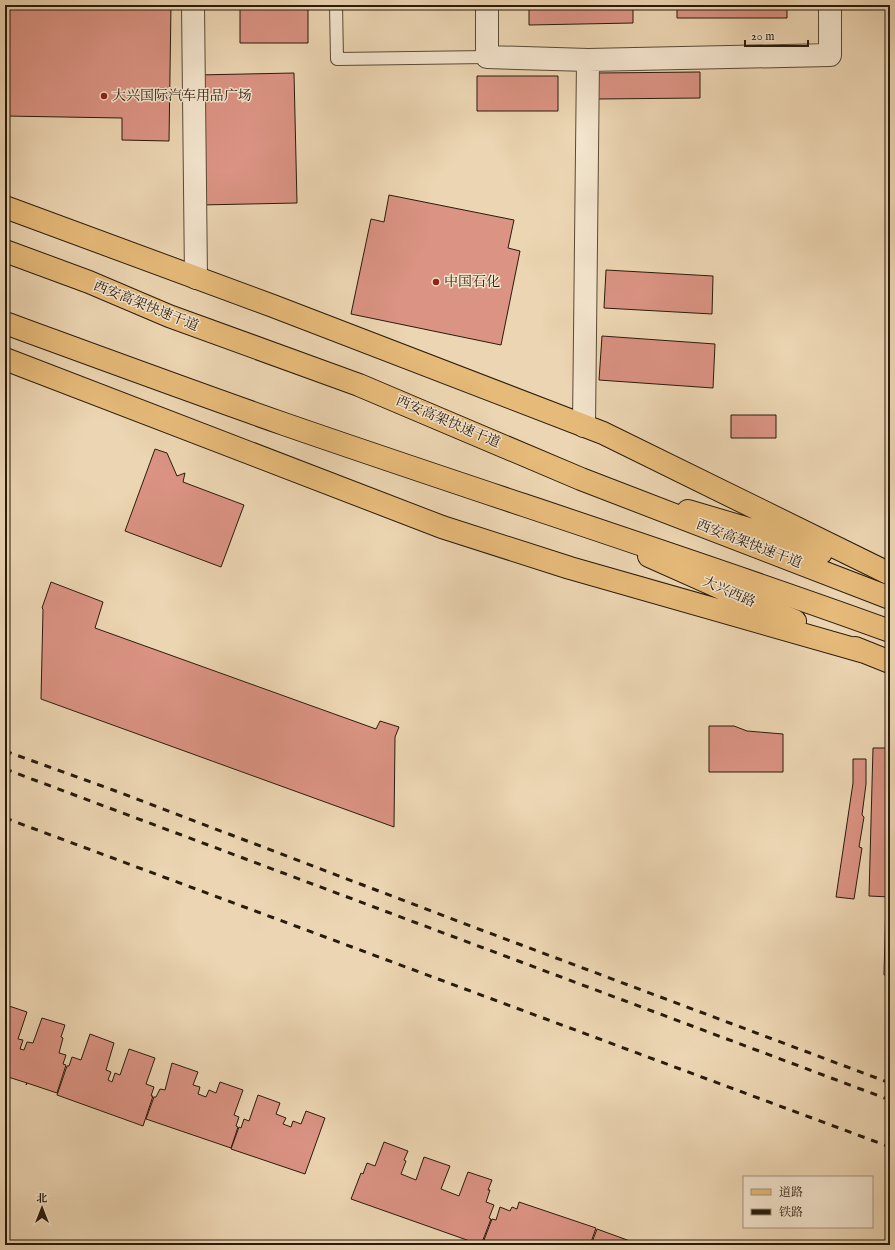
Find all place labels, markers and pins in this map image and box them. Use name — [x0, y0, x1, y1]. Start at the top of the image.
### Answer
place label: 大兴国际汽车用品广场 — [112, 87, 252, 105]
marker: 大兴国际汽车用品广场 — [99, 91, 109, 101]
place label: 中国石化 — [444, 273, 500, 291]
marker: 中国石化 — [431, 277, 441, 287]

